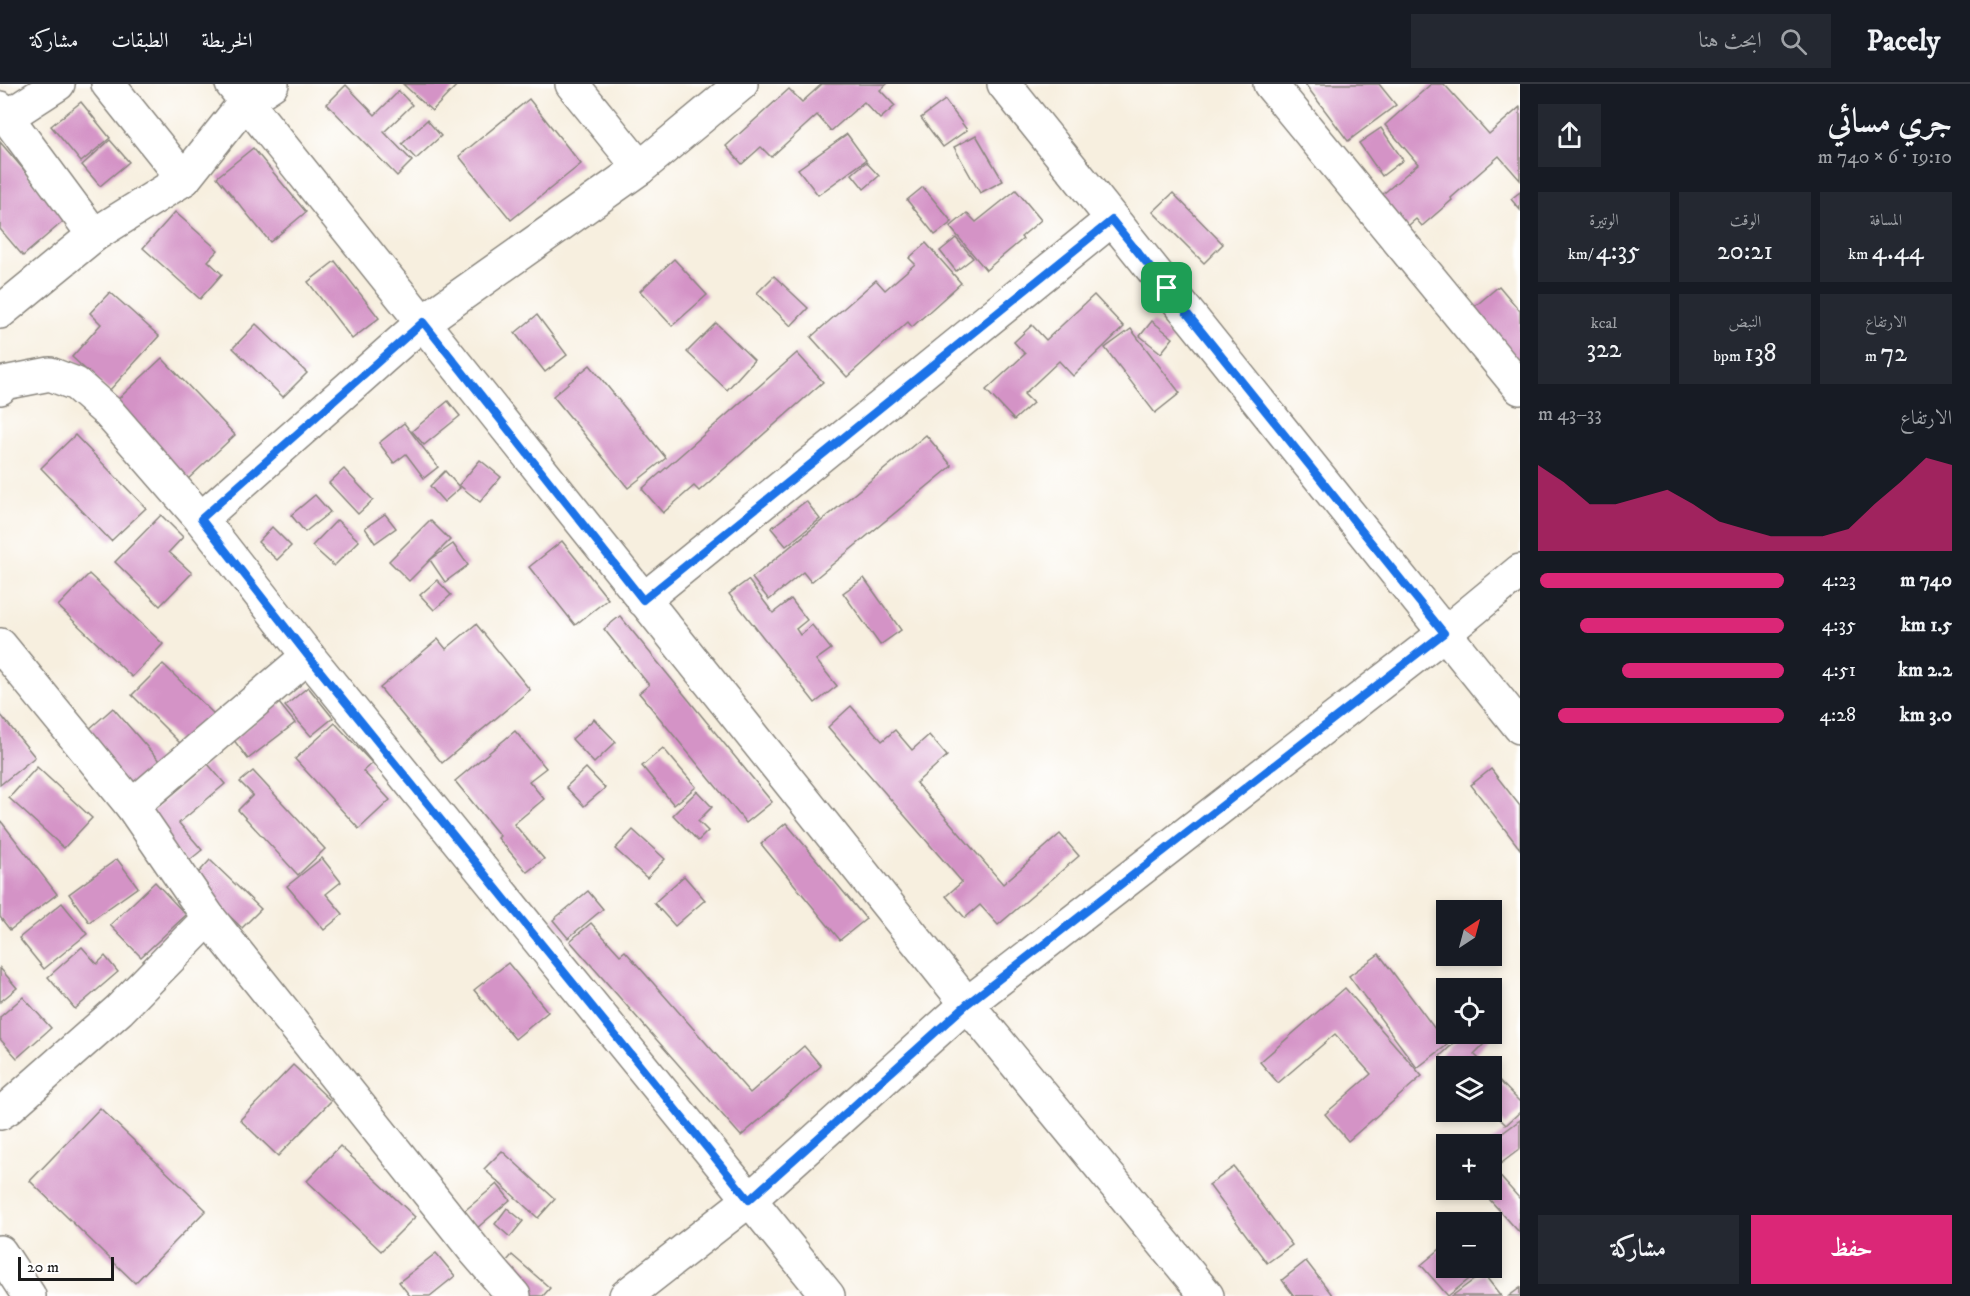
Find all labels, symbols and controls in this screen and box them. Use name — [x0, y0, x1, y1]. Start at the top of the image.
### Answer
search box — [1411, 14, 1831, 68]
text: Pacely — [1867, 24, 1940, 59]
icon: search — [1777, 25, 1810, 58]
text: ابحث هنا — [1698, 27, 1762, 54]
text: مشاركة — [30, 28, 78, 54]
text: الطبقات — [111, 28, 168, 54]
text: الخريطة — [201, 28, 253, 54]
text: جري مسائي — [1827, 102, 1952, 143]
button: share — [1538, 104, 1601, 167]
text: 19:10 · 6 × 740 m — [1818, 145, 1952, 170]
text: الوتيرة — [1589, 210, 1619, 230]
text: الوقت — [1730, 210, 1760, 230]
text: المسافة — [1870, 210, 1902, 230]
text: 4:35 — [1596, 235, 1640, 268]
text: 20:21 — [1717, 235, 1773, 268]
text: 4.44 — [1872, 235, 1924, 268]
text: /km — [1568, 244, 1596, 264]
text: km — [1848, 244, 1872, 264]
pin — [1141, 262, 1192, 313]
icon: arrive — [1150, 271, 1183, 304]
text: النبض — [1729, 312, 1761, 332]
text: الارتفاع — [1865, 312, 1907, 332]
text: kcal — [1591, 313, 1617, 333]
text: 322 — [1586, 333, 1622, 366]
text: 138 — [1744, 337, 1777, 370]
text: 72 — [1880, 337, 1907, 370]
text: bpm — [1713, 346, 1744, 366]
text: m — [1865, 346, 1880, 366]
text: 33–43 m — [1538, 402, 1602, 427]
text: الارتفاع — [1900, 406, 1952, 431]
text: 4:23 — [1822, 568, 1856, 593]
text: 740 m — [1900, 568, 1952, 593]
text: 4:35 — [1822, 613, 1856, 638]
text: 1.5 km — [1901, 613, 1952, 638]
text: 4:51 — [1822, 658, 1856, 683]
text: 2.2 km — [1898, 658, 1952, 683]
text: 4:28 — [1819, 703, 1856, 728]
text: 3.0 km — [1900, 703, 1952, 728]
north arrow — [1436, 900, 1502, 966]
map controls — [1436, 900, 1502, 1278]
button: locate — [1436, 978, 1502, 1044]
button: layers — [1436, 1056, 1502, 1122]
button: + — [1436, 1134, 1502, 1200]
button: − — [1436, 1212, 1502, 1278]
button: مشاركة — [1538, 1215, 1739, 1284]
button: حفظ — [1751, 1215, 1952, 1284]
scale bar — [18, 1254, 114, 1282]
text: 20 m — [27, 1257, 59, 1277]

